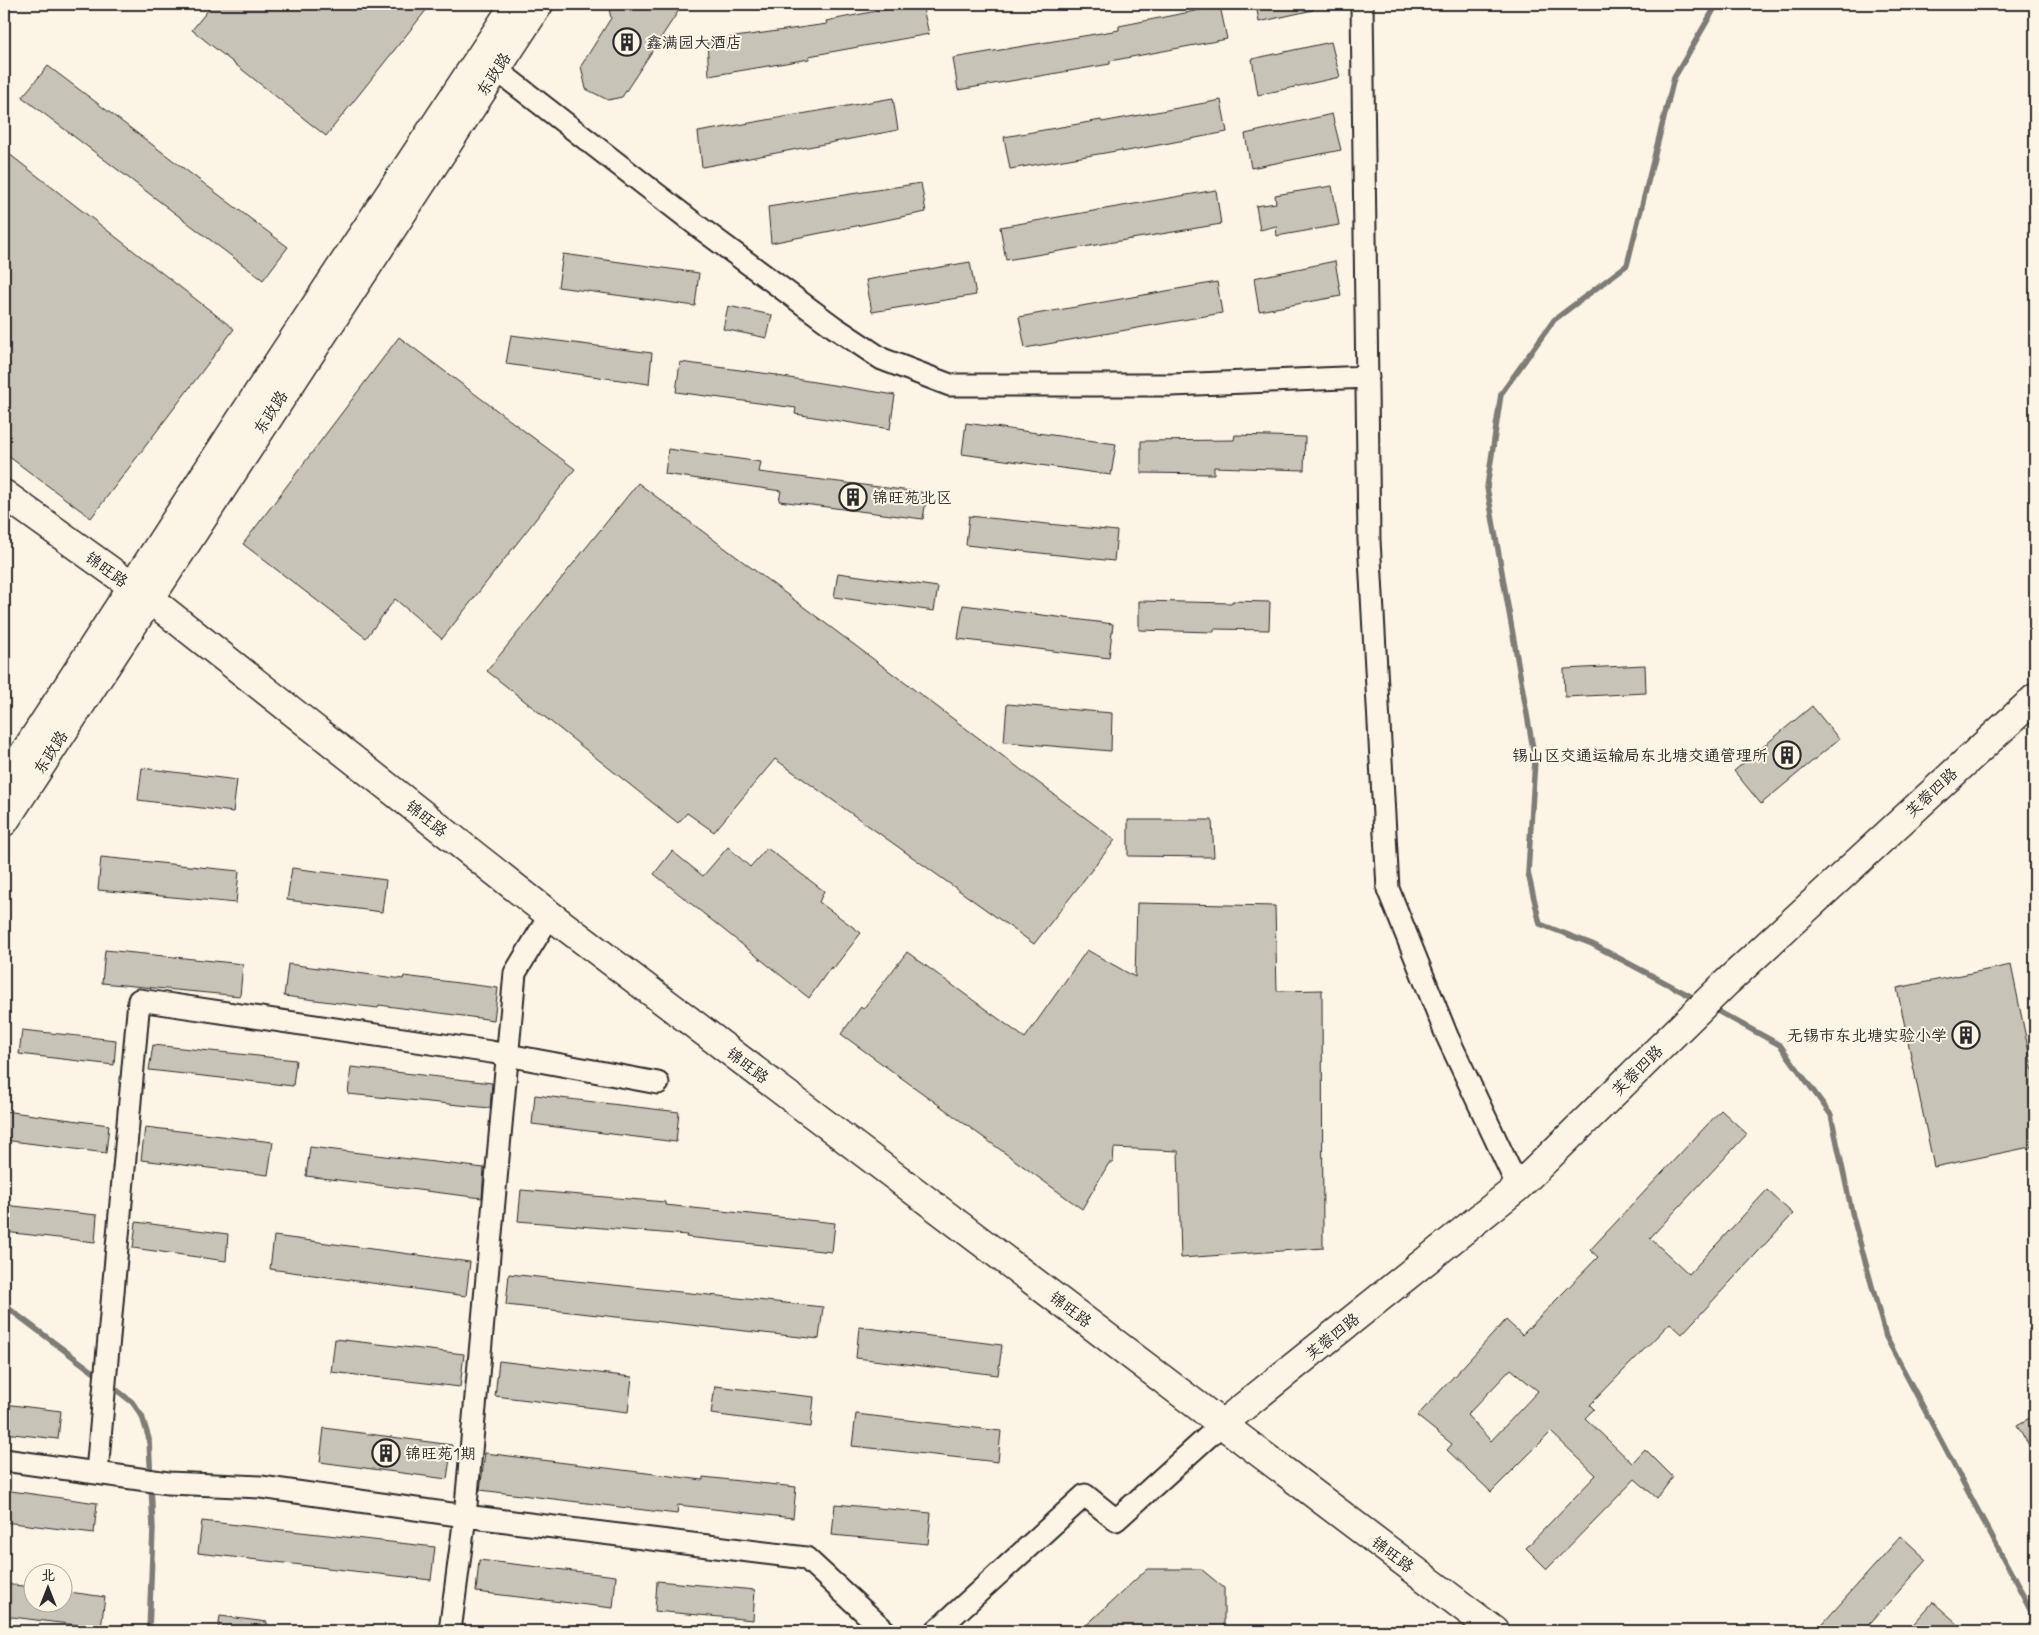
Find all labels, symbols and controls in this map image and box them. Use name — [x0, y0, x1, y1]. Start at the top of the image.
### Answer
building icon: 鑫满园大酒店 — [612, 27, 642, 57]
place label: 鑫满园大酒店 — [646, 33, 742, 54]
street label: 东政路 — [472, 49, 516, 101]
street label: 东政路 — [249, 387, 293, 439]
building icon: 锦旺苑北区 — [838, 482, 868, 512]
place label: 锦旺苑北区 — [872, 488, 952, 509]
street label: 锦旺路 — [81, 548, 132, 593]
street label: 东政路 — [29, 727, 73, 779]
building icon: 锡山区交通运输局东北塘交通管理所 — [1772, 740, 1802, 770]
place label: 锡山区交通运输局东北塘交通管理所 — [1512, 746, 1768, 767]
street label: 芙蓉四路 — [1901, 764, 1963, 823]
street label: 锦旺路 — [401, 796, 451, 842]
building icon: 无锡市东北塘实验小学 — [1951, 1020, 1981, 1050]
place label: 无锡市东北塘实验小学 — [1787, 1026, 1947, 1047]
street label: 芙蓉四路 — [1608, 1041, 1668, 1101]
street label: 锦旺路 — [722, 1043, 773, 1089]
street label: 锦旺路 — [1045, 1287, 1096, 1333]
street label: 芙蓉四路 — [1301, 1309, 1364, 1365]
building icon: 锦旺苑1期 — [371, 1438, 401, 1468]
place label: 锦旺苑1期 — [405, 1444, 476, 1465]
street label: 锦旺路 — [1367, 1532, 1418, 1578]
north arrow — [22, 1562, 72, 1612]
text: 北 — [41, 1567, 55, 1585]

